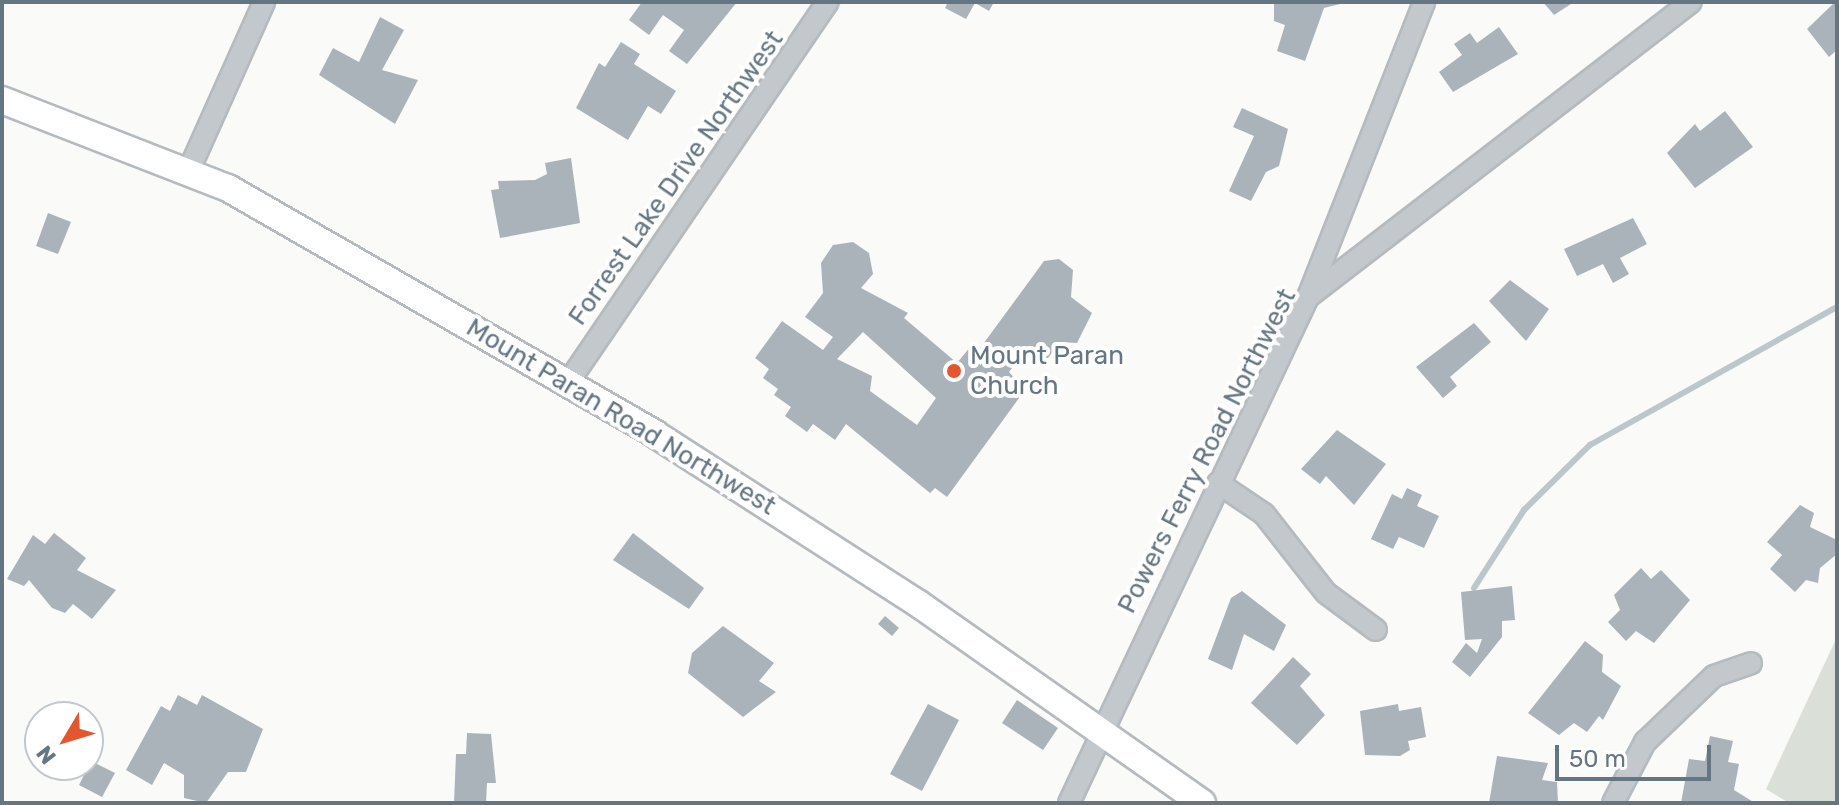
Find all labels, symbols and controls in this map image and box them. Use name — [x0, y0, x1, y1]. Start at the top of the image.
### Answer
street label: Forrest Lake Drive Northwest — [562, 25, 790, 331]
street label: Powers Ferry Road Northwest — [1111, 283, 1303, 619]
street label: Mount Paran Road Northwest — [461, 312, 781, 522]
place label: Mount Paran Church — [970, 340, 1124, 402]
marker: Mount Paran Church — [945, 362, 963, 380]
north arrow — [24, 701, 104, 781]
scale bar — [1559, 729, 1715, 779]
text: N — [31, 740, 62, 769]
text: 50 m — [1569, 745, 1626, 773]

